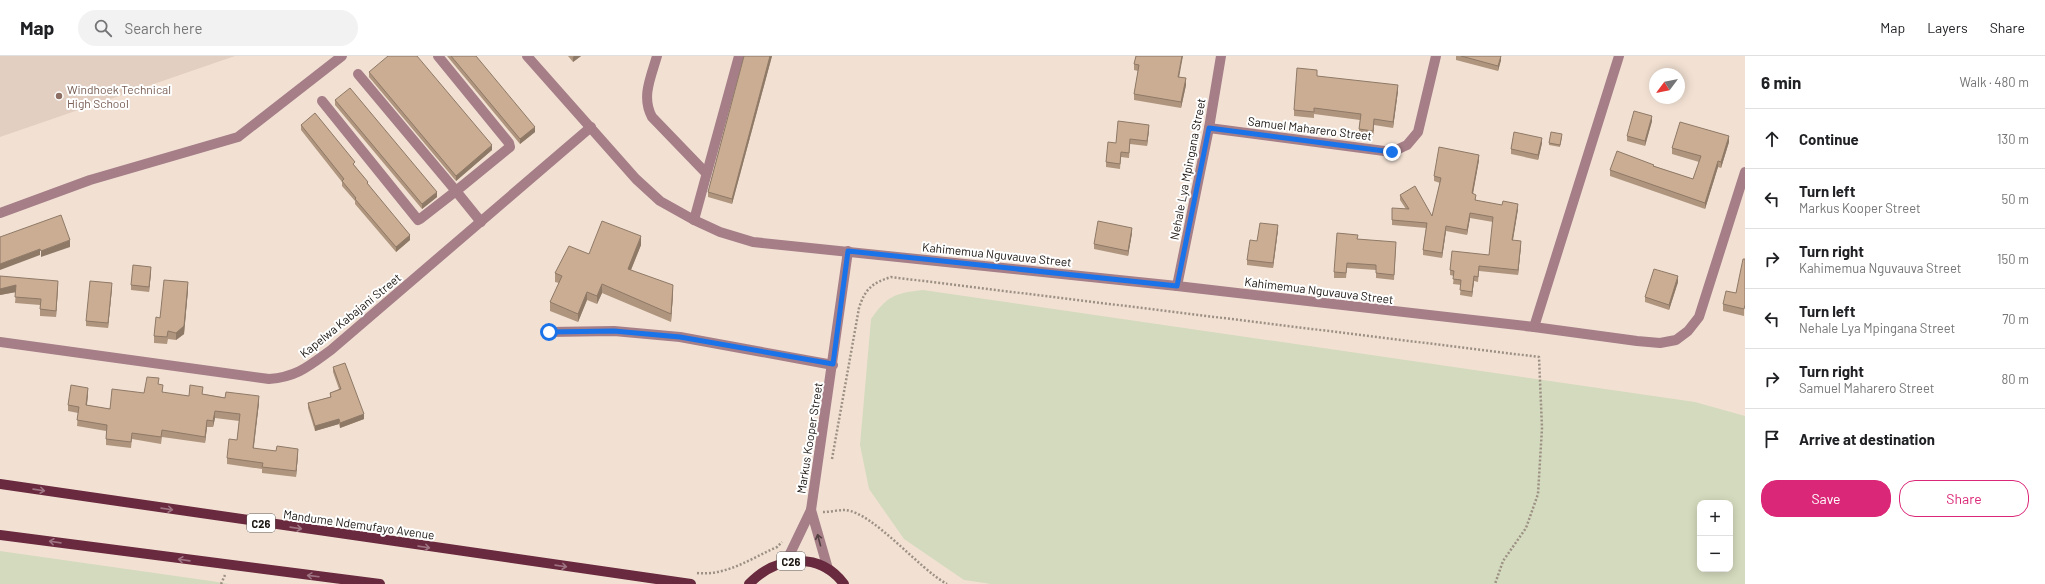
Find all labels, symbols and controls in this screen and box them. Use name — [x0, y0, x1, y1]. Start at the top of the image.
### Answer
search box — [78, 10, 358, 46]
text: Map — [20, 16, 54, 39]
icon: search — [92, 17, 114, 39]
text: Search here — [124, 19, 202, 37]
text: Map — [1880, 19, 1905, 36]
text: Layers — [1927, 19, 1968, 36]
text: Share — [1990, 19, 2025, 36]
north arrow — [1649, 68, 1685, 104]
text: 6 min — [1761, 72, 1801, 92]
text: Walk · 480 m — [1959, 74, 2029, 90]
place label: Windhoek Technical High School — [67, 82, 171, 110]
marker: Windhoek Technical High School — [54, 91, 64, 101]
street label: Nehale Lya Mpingana Street — [1166, 97, 1208, 241]
street label: Samuel Maharero Street — [1247, 113, 1373, 143]
icon: ahead — [1761, 128, 1783, 150]
text: Continue — [1799, 130, 1859, 148]
text: 130 m — [1997, 131, 2029, 147]
route end — [1383, 143, 1401, 161]
text: Turn left — [1799, 182, 1855, 200]
icon: left — [1761, 188, 1783, 210]
text: 50 m — [2002, 191, 2029, 207]
text: Markus Kooper Street — [1799, 200, 1921, 216]
street label: Kahimemua Nguvauva Street — [922, 239, 1072, 269]
text: Turn right — [1799, 242, 1864, 260]
icon: right — [1761, 248, 1783, 270]
text: 150 m — [1997, 251, 2029, 267]
text: Kahimemua Nguvauva Street — [1799, 260, 1962, 276]
street label: Kapelwa Kabajani Street — [297, 270, 403, 360]
street label: Kahimemua Nguvauva Street — [1244, 274, 1394, 306]
text: Turn left — [1799, 302, 1855, 320]
icon: left — [1761, 308, 1783, 330]
text: 70 m — [2002, 311, 2029, 327]
text: Nehale Lya Mpingana Street — [1799, 320, 1955, 336]
route start — [540, 323, 558, 341]
text: Turn right — [1799, 362, 1864, 380]
icon: right — [1761, 368, 1783, 390]
text: 80 m — [2002, 371, 2029, 387]
text: Samuel Maharero Street — [1799, 380, 1934, 396]
street label: Markus Kooper Street — [793, 381, 825, 495]
icon: arrive — [1761, 428, 1783, 450]
text: Arrive at destination — [1799, 430, 1935, 448]
button: Save — [1761, 480, 1891, 517]
button: Share — [1899, 480, 2029, 517]
one-way arrow — [32, 486, 45, 494]
map controls — [1697, 500, 1733, 572]
button: + — [1697, 500, 1733, 536]
one-way arrow — [160, 505, 173, 513]
street label: Mandume Ndemufayo Avenue — [282, 506, 436, 542]
road number: C26 — [247, 514, 275, 532]
one-way arrow — [289, 524, 302, 532]
one-way arrow — [815, 533, 823, 546]
button: − — [1697, 536, 1733, 572]
one-way arrow — [49, 538, 62, 546]
one-way arrow — [418, 543, 431, 551]
road number: C26 — [777, 552, 805, 570]
one-way arrow — [178, 556, 191, 563]
one-way arrow — [554, 562, 567, 570]
one-way arrow — [307, 572, 320, 580]

